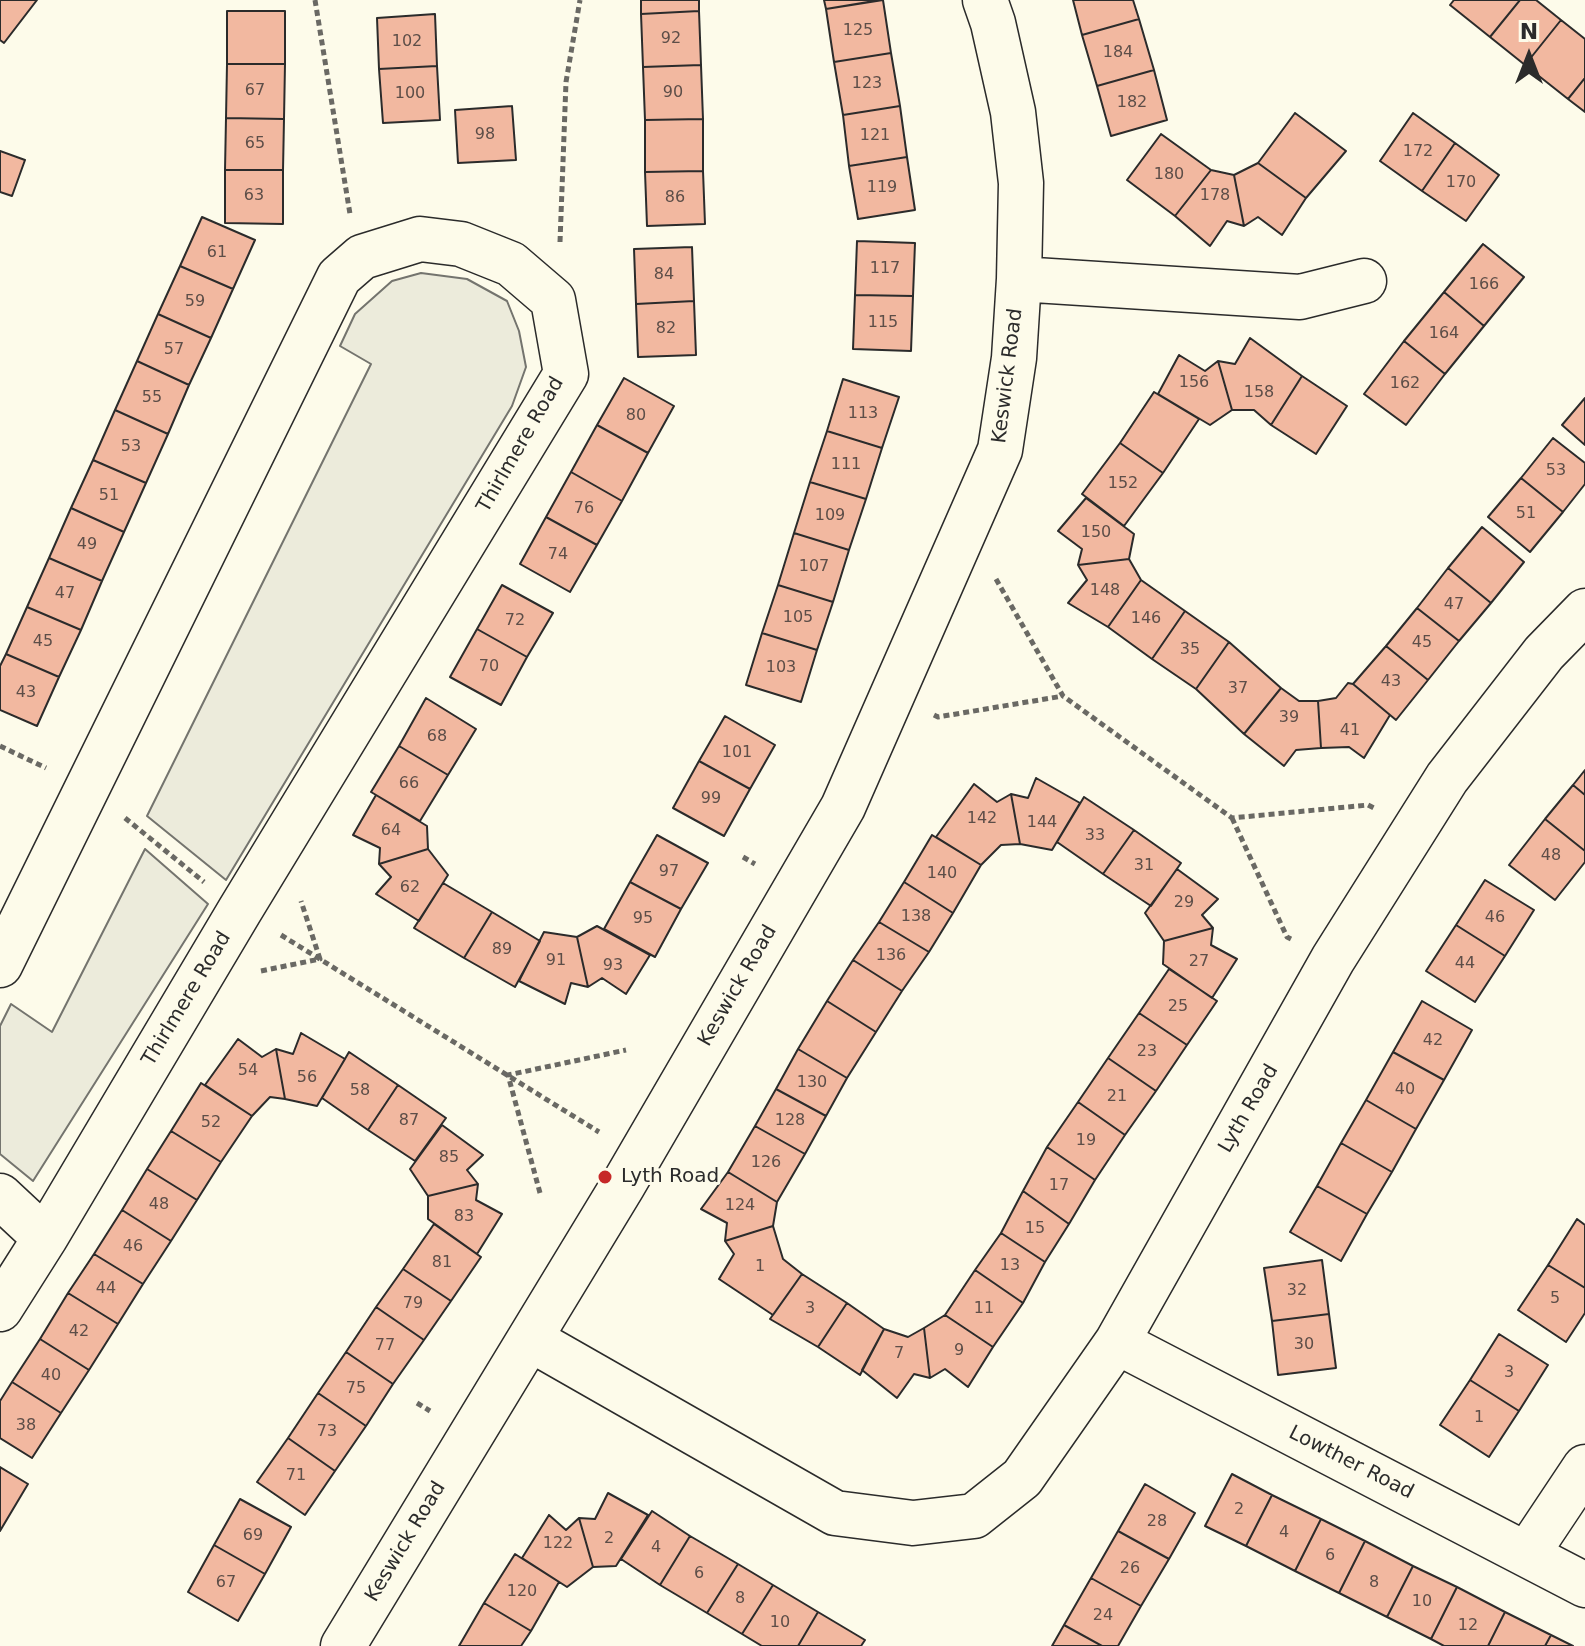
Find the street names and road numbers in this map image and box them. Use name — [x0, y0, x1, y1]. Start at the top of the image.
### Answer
street label: Keswick Road — [988, 307, 1028, 445]
street label: Thirlmere Road — [472, 373, 570, 517]
street label: Keswick Road — [694, 921, 782, 1051]
street label: Thirlmere Road — [137, 927, 237, 1071]
street label: Lyth Road — [1214, 1060, 1284, 1158]
street label: Lowther Road — [1285, 1421, 1417, 1505]
street label: Keswick Road — [361, 1478, 451, 1606]

